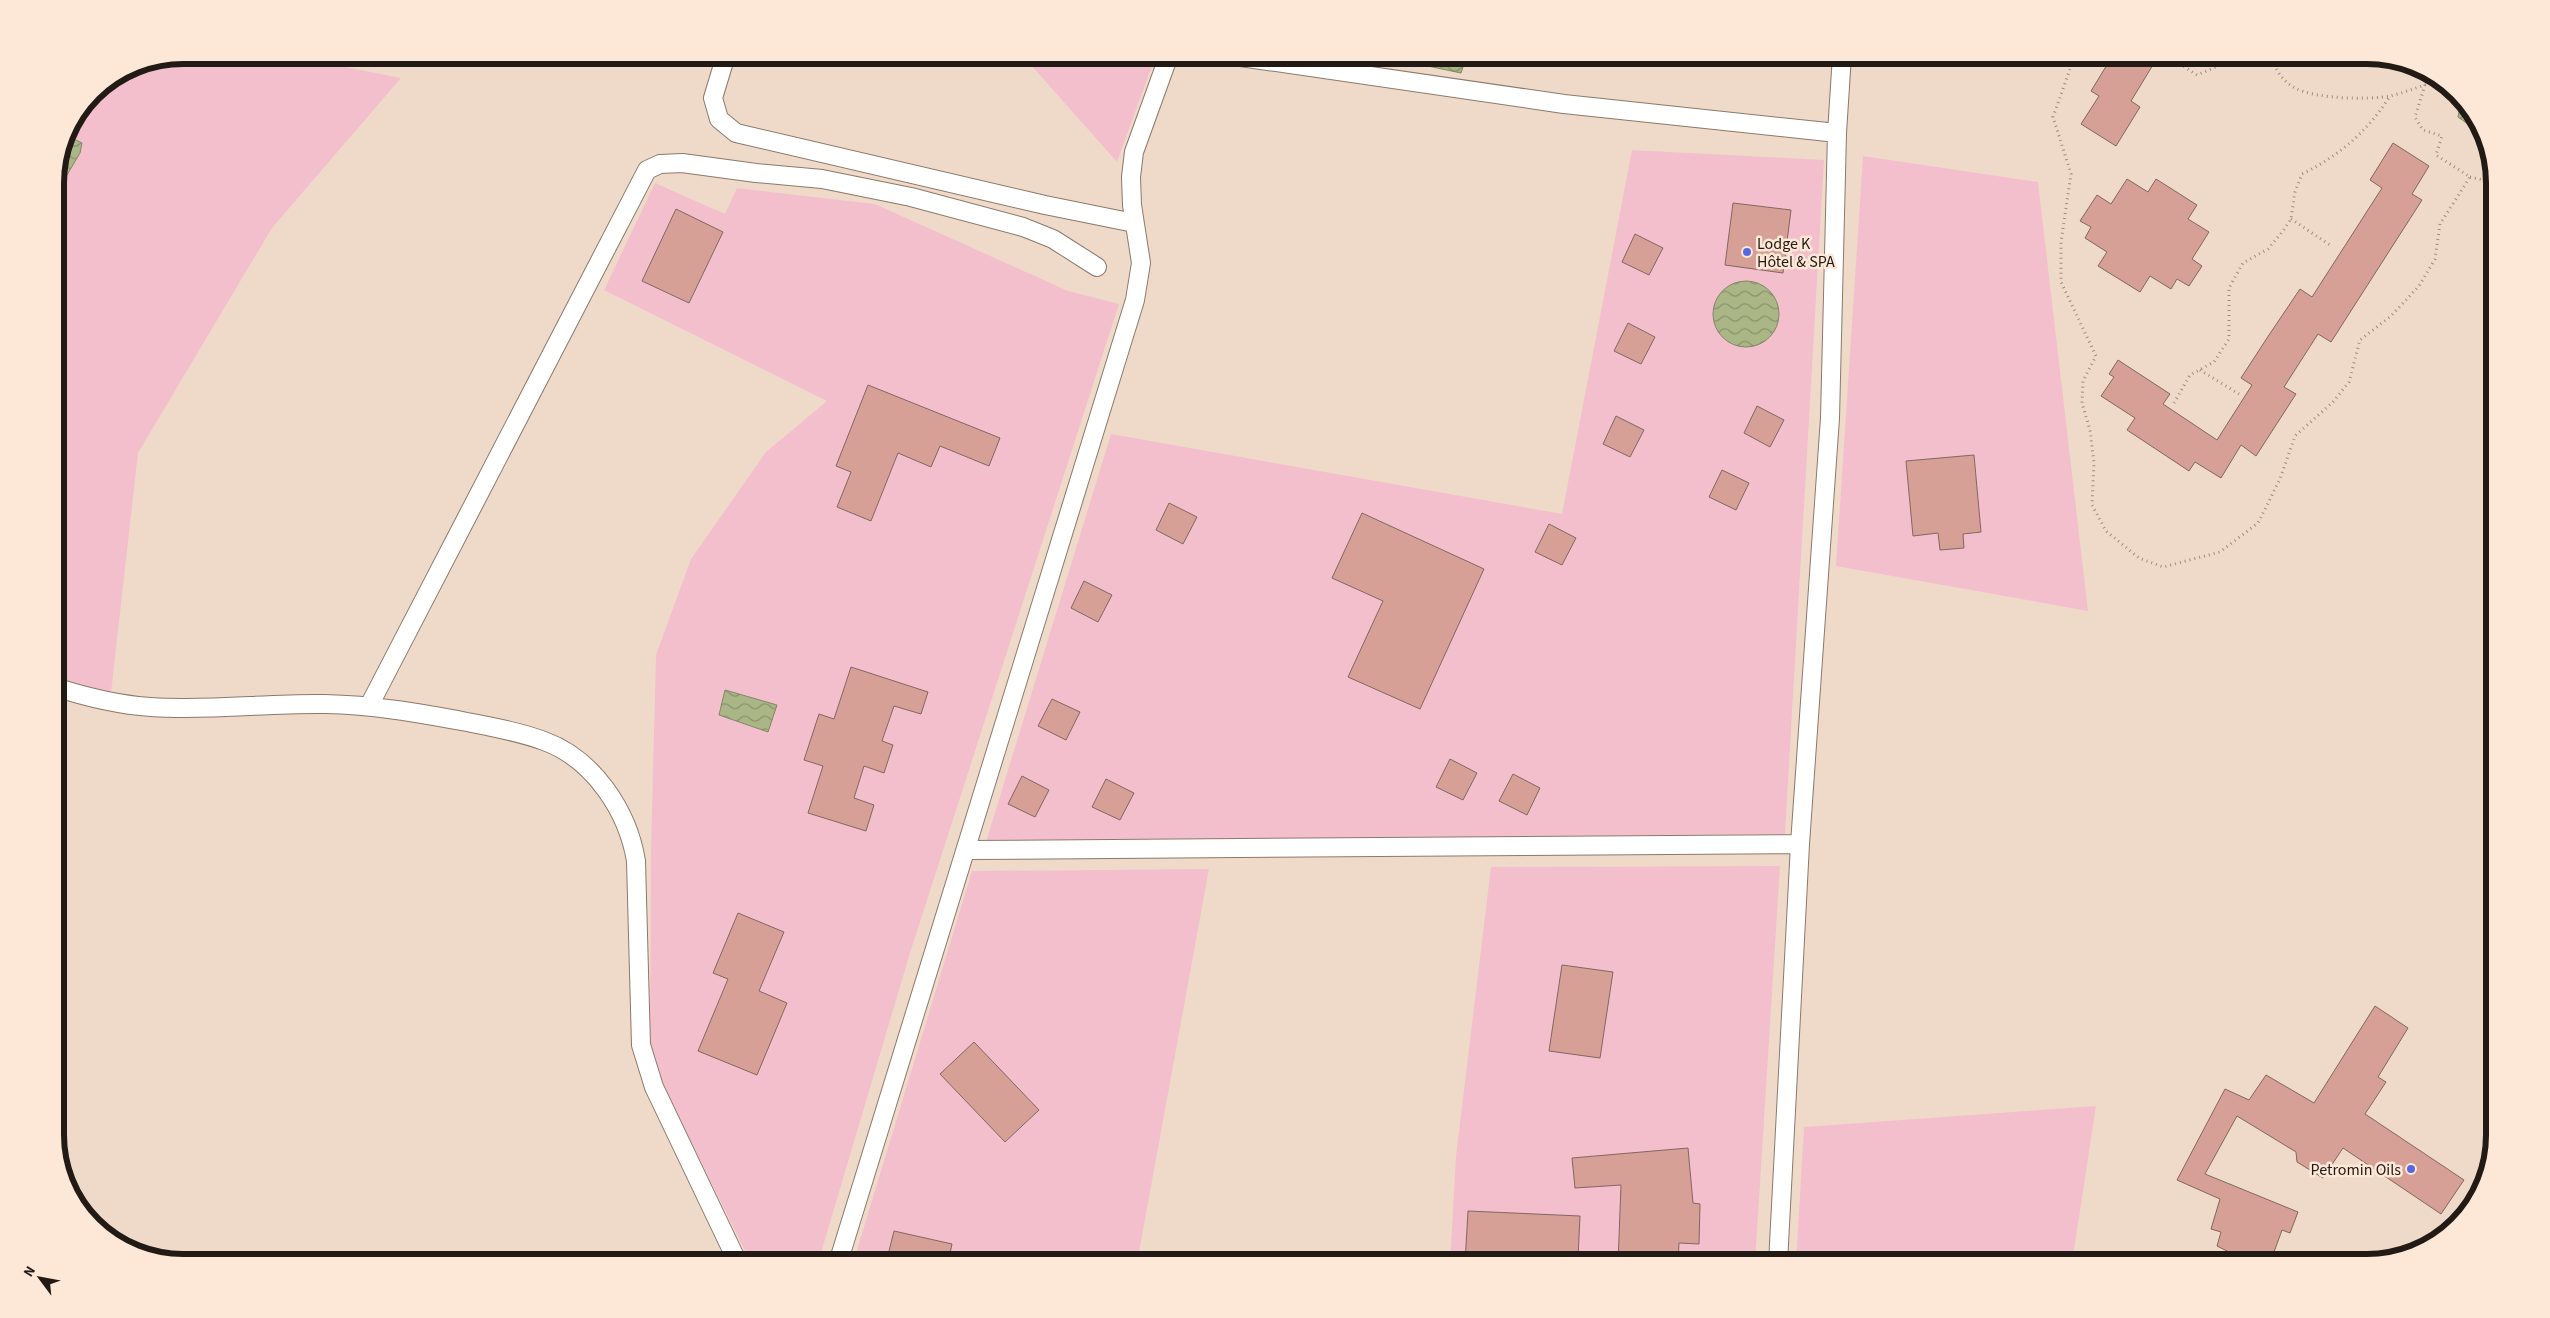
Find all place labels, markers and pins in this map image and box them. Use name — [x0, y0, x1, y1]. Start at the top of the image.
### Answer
place label: Lodge K Hôtel & SPA — [1757, 233, 1835, 273]
marker: Lodge K Hôtel & SPA — [1741, 246, 1753, 258]
place label: Petromin Oils — [2311, 1159, 2401, 1181]
marker: Petromin Oils — [2405, 1163, 2417, 1175]

